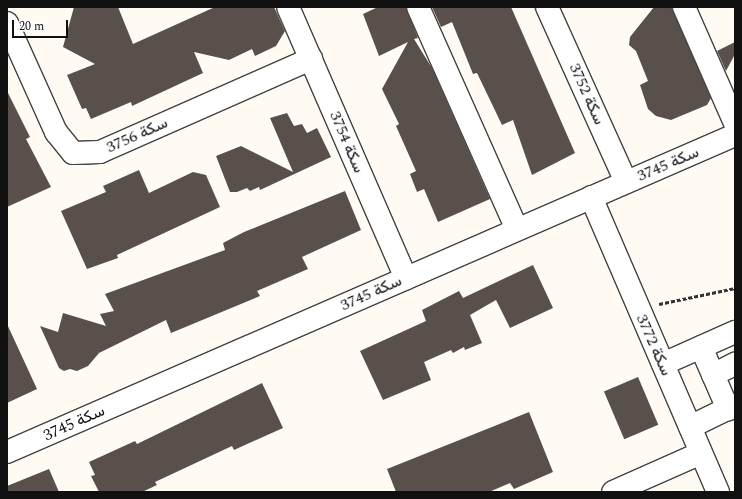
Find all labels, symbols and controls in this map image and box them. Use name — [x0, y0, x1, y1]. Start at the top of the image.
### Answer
scale bar — [14, 12, 70, 38]
text: 20 m — [19, 17, 44, 36]
street label: سكة 3752 — [565, 60, 609, 128]
street label: سكة 3754 — [325, 108, 369, 176]
street label: سكة 3756 — [103, 113, 171, 157]
street label: سكة 3745 — [634, 142, 702, 186]
street label: سكة 3745 — [337, 271, 405, 315]
street label: سكة 3772 — [632, 311, 676, 379]
street label: سكة 3745 — [40, 401, 108, 445]

